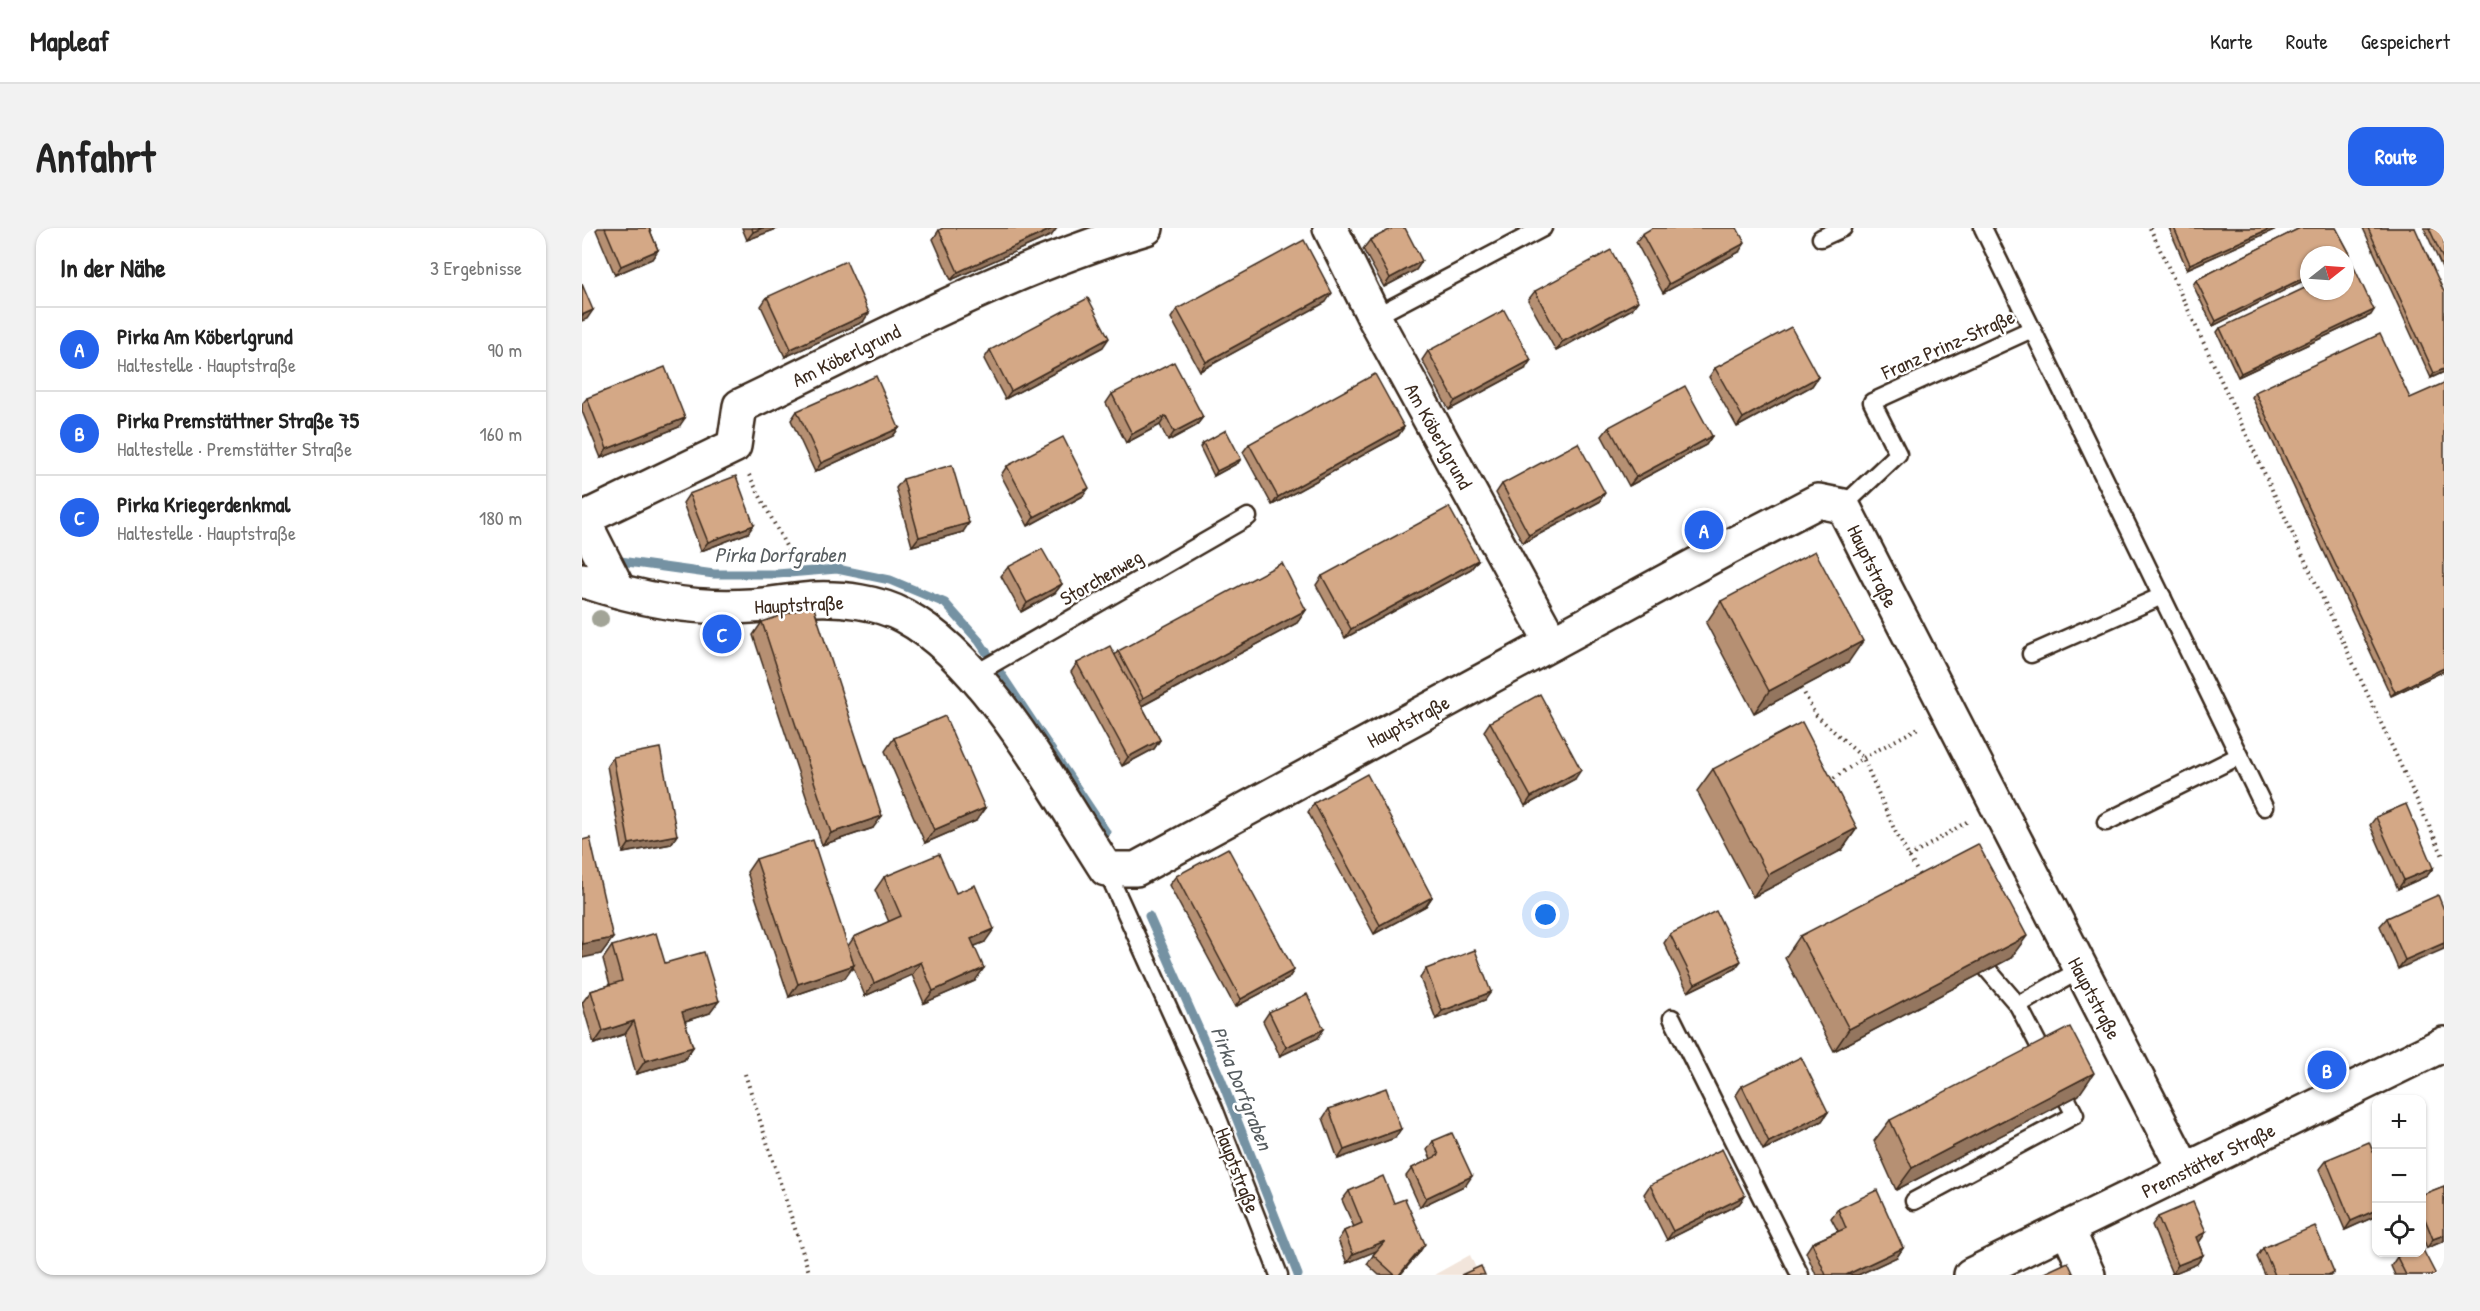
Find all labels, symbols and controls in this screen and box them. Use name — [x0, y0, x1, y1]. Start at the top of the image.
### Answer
text: Mapleaf — [30, 22, 109, 60]
text: Karte — [2210, 27, 2253, 56]
text: Route — [2286, 27, 2328, 56]
text: Gespeichert — [2361, 27, 2450, 56]
button: Route — [2348, 127, 2444, 186]
text: Anfahrt — [36, 128, 155, 185]
north arrow — [2300, 246, 2354, 300]
text: In der Nähe — [60, 250, 166, 285]
text: 3 Ergebnisse — [430, 254, 522, 281]
street label: Franz Prinz-Straße — [1876, 303, 2019, 386]
street label: Am Köberlgrund — [787, 317, 905, 393]
text: Pirka Am Köberlgrund — [117, 321, 293, 351]
text: A — [75, 336, 84, 363]
text: 90 m — [488, 336, 522, 363]
text: Haltestelle · Hauptstraße — [117, 351, 296, 378]
street label: Am Köberlgrund — [1399, 378, 1479, 494]
text: Pirka Premstättner Straße 75 — [117, 405, 359, 435]
text: B — [74, 420, 85, 447]
text: 160 m — [480, 420, 522, 447]
text: Haltestelle · Premstätter Straße — [117, 435, 352, 462]
text: Pirka Kriegerdenkmal — [117, 489, 290, 519]
text: C — [74, 504, 85, 531]
text: 180 m — [479, 504, 522, 531]
pin: A — [1684, 508, 1724, 552]
text: Haltestelle · Hauptstraße — [117, 519, 296, 546]
street label: Hauptstraße — [1841, 520, 1905, 612]
water label: Pirka Dorfgraben — [715, 540, 847, 569]
street label: Storchenweg — [1055, 542, 1147, 611]
street label: Hauptstraße — [754, 588, 844, 620]
pin: C — [702, 612, 742, 656]
street label: Hauptstraße — [1362, 688, 1454, 754]
your location — [1531, 900, 1560, 929]
street label: Hauptstraße — [2062, 952, 2128, 1044]
water label: Pirka Dorfgraben — [1204, 1022, 1281, 1156]
pin: B — [2308, 1048, 2346, 1092]
map controls — [2372, 1095, 2426, 1257]
button: + — [2372, 1095, 2426, 1149]
street label: Premstätter Straße — [2137, 1116, 2279, 1204]
street label: Hauptstraße — [1209, 1123, 1267, 1217]
button: − — [2372, 1149, 2426, 1203]
button: locate — [2372, 1203, 2426, 1257]

